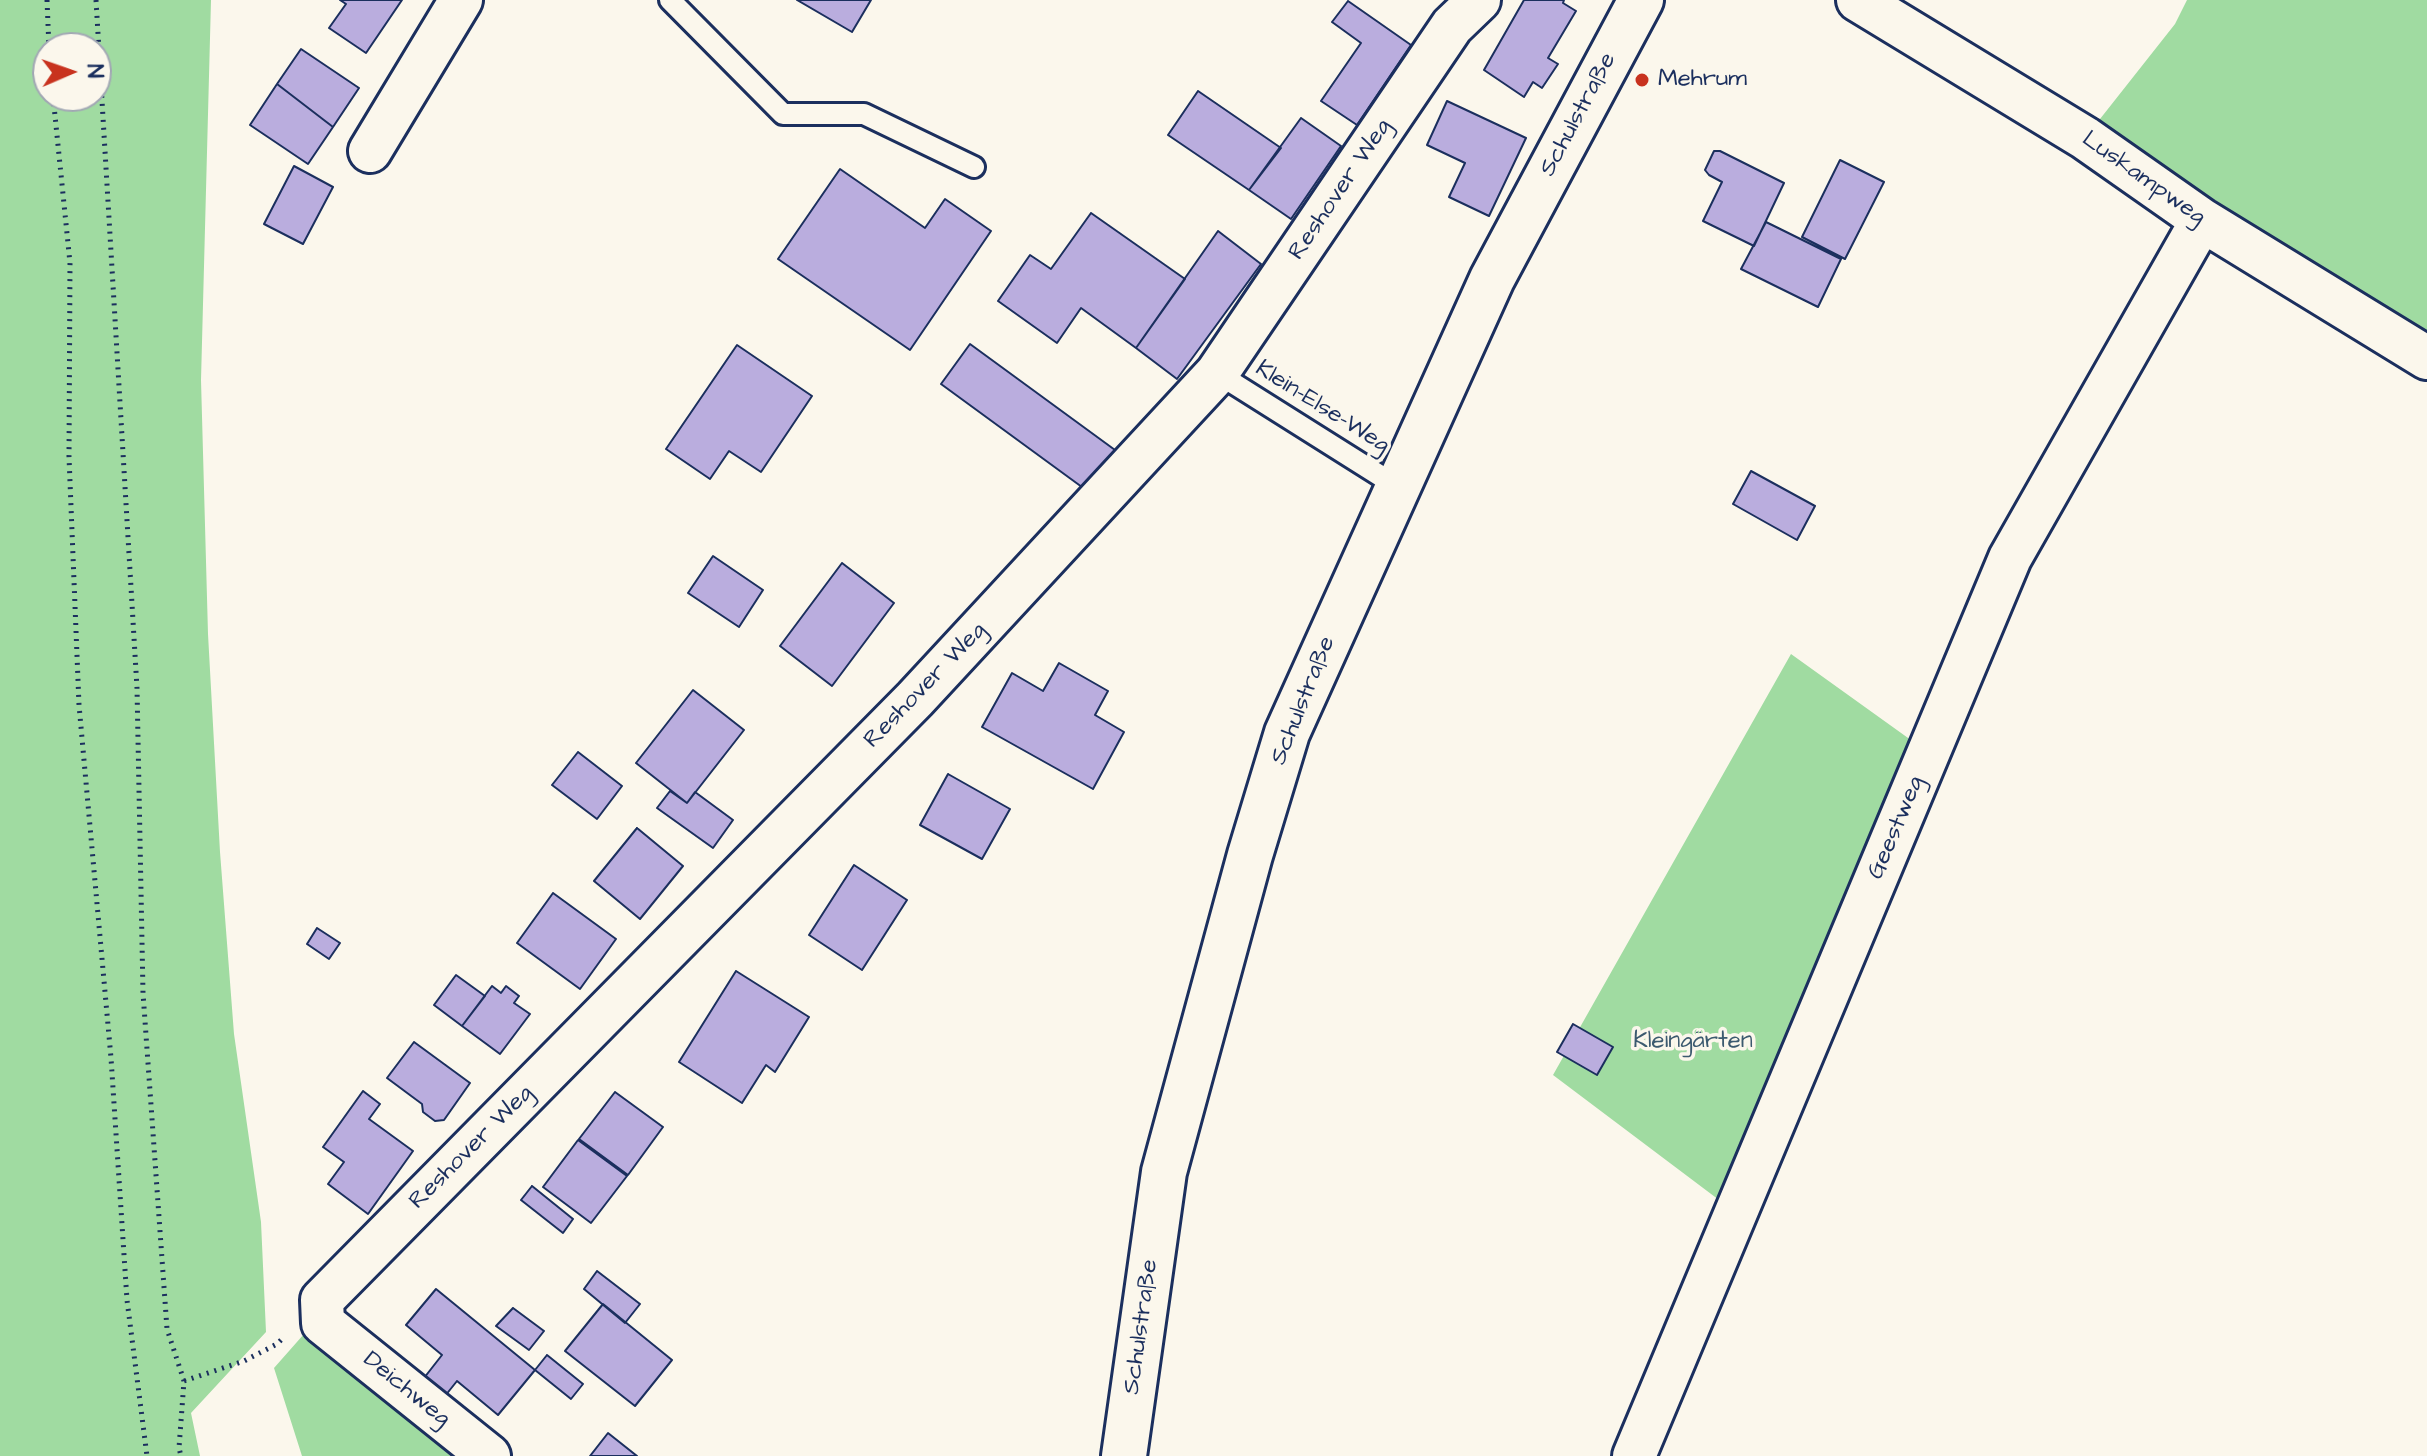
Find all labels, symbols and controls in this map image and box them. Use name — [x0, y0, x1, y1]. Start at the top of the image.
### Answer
north arrow — [32, 32, 112, 112]
street label: Schulstraße — [1534, 48, 1624, 182]
text: N — [79, 64, 110, 79]
place label: Mehrum — [1658, 66, 1747, 94]
marker: Mehrum — [1633, 71, 1651, 89]
street label: Reshover Weg — [1283, 114, 1399, 266]
street label: Luskampweg — [2076, 126, 2210, 232]
street label: Klein-Else-Weg — [1250, 355, 1394, 461]
street label: Reshover Weg — [859, 617, 993, 755]
street label: Schulstraße — [1265, 633, 1343, 769]
street label: Geestweg — [1862, 772, 1932, 884]
park label: Kleingärten — [1633, 1028, 1753, 1056]
street label: Reshover Weg — [404, 1080, 540, 1216]
street label: Schulstraße — [1118, 1258, 1166, 1396]
street label: Deichweg — [357, 1346, 455, 1434]

